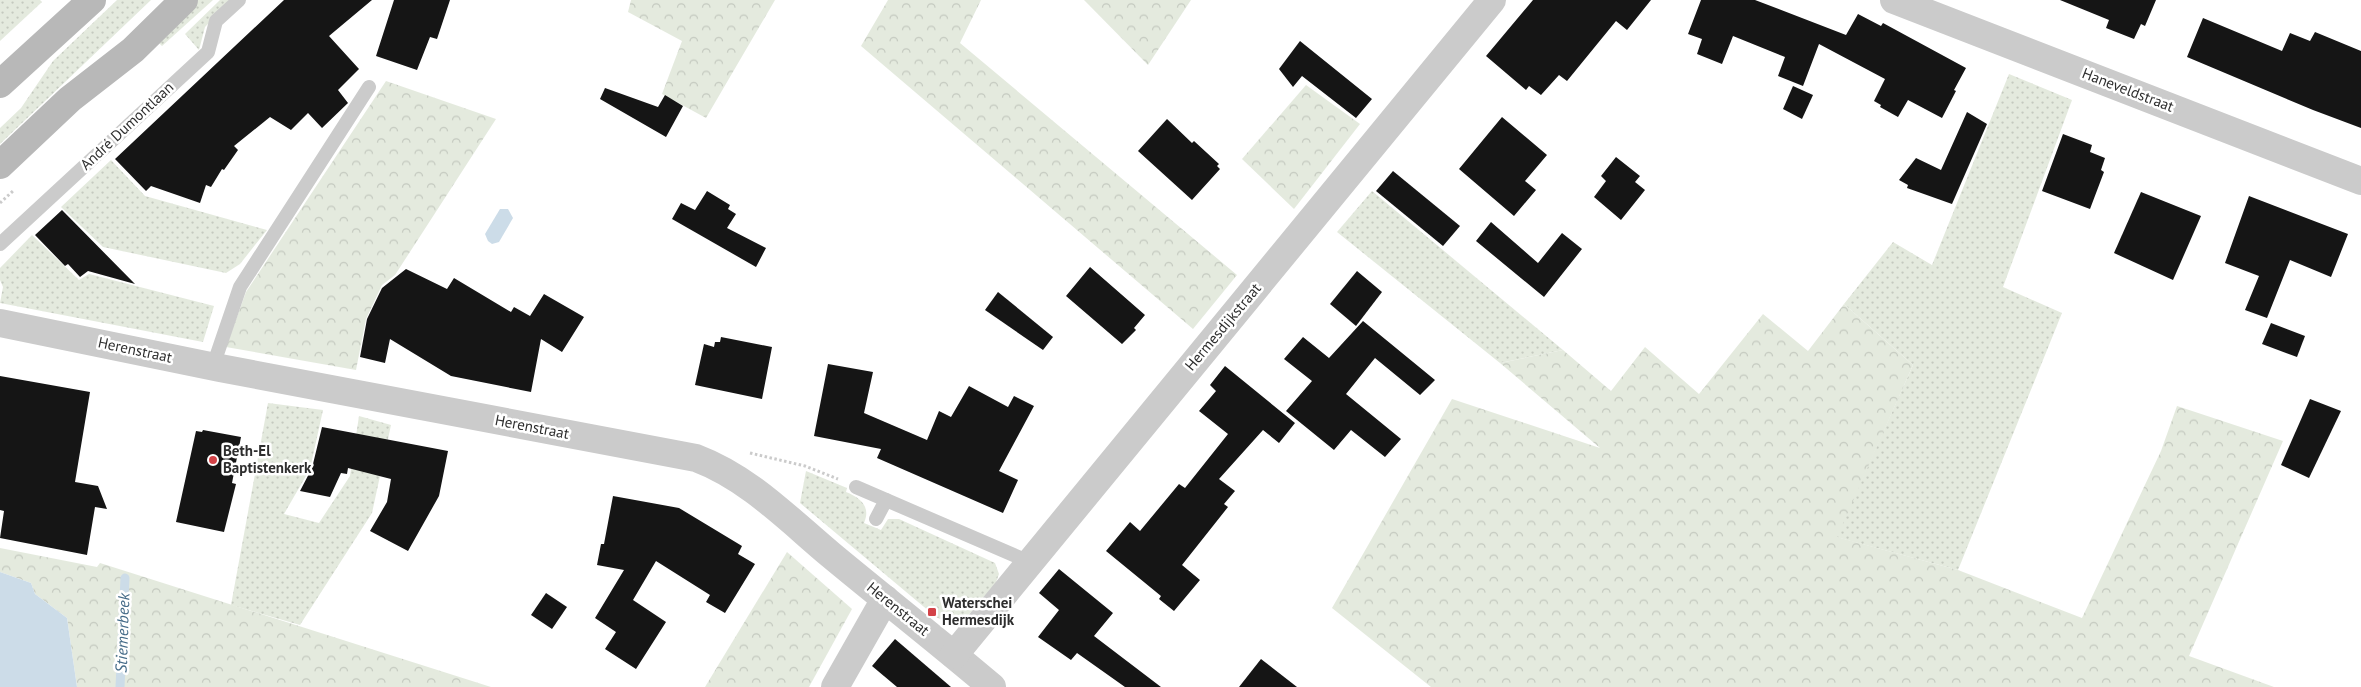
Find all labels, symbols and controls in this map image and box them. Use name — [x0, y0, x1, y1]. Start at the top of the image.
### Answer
street label: Haneveldstraat — [2080, 63, 2177, 116]
street label: André Dumontlaan — [76, 78, 177, 174]
street label: Hermesdijkstraat — [1180, 279, 1265, 374]
street label: Herenstraat — [96, 332, 174, 367]
street label: Herenstraat — [493, 410, 571, 443]
place label: Beth-El Baptistenkerk — [223, 441, 312, 477]
marker: Beth-El Baptistenkerk — [207, 454, 219, 466]
street label: Herenstraat — [863, 578, 933, 640]
water label: Stiemerbeek — [111, 592, 133, 673]
place label: Waterschei Hermesdijk — [942, 593, 1015, 629]
marker: Waterschei Hermesdijk — [926, 606, 938, 618]

